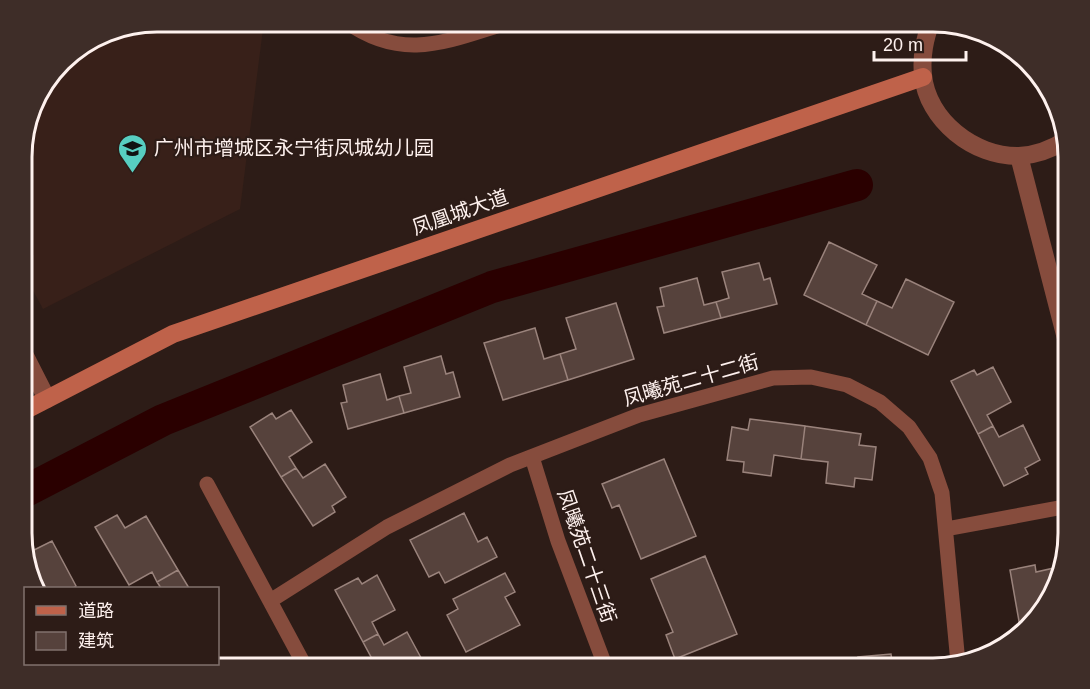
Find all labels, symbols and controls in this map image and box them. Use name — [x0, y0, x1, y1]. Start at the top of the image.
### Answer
scale bar — [874, 24, 966, 62]
text: 20 m — [883, 35, 923, 55]
school or university icon: 广州市增城区永宁街凤城幼儿园 — [117, 132, 149, 174]
place label: 广州市增城区永宁街凤城幼儿园 — [154, 137, 434, 159]
street label: 凤凰城大道 — [409, 185, 511, 239]
street label: 凤曦苑二十二街 — [621, 350, 761, 410]
street label: 凤曦苑二十三街 — [554, 486, 620, 626]
legend — [24, 587, 219, 665]
text: 道路 — [78, 601, 114, 621]
text: 建筑 — [78, 631, 114, 651]

